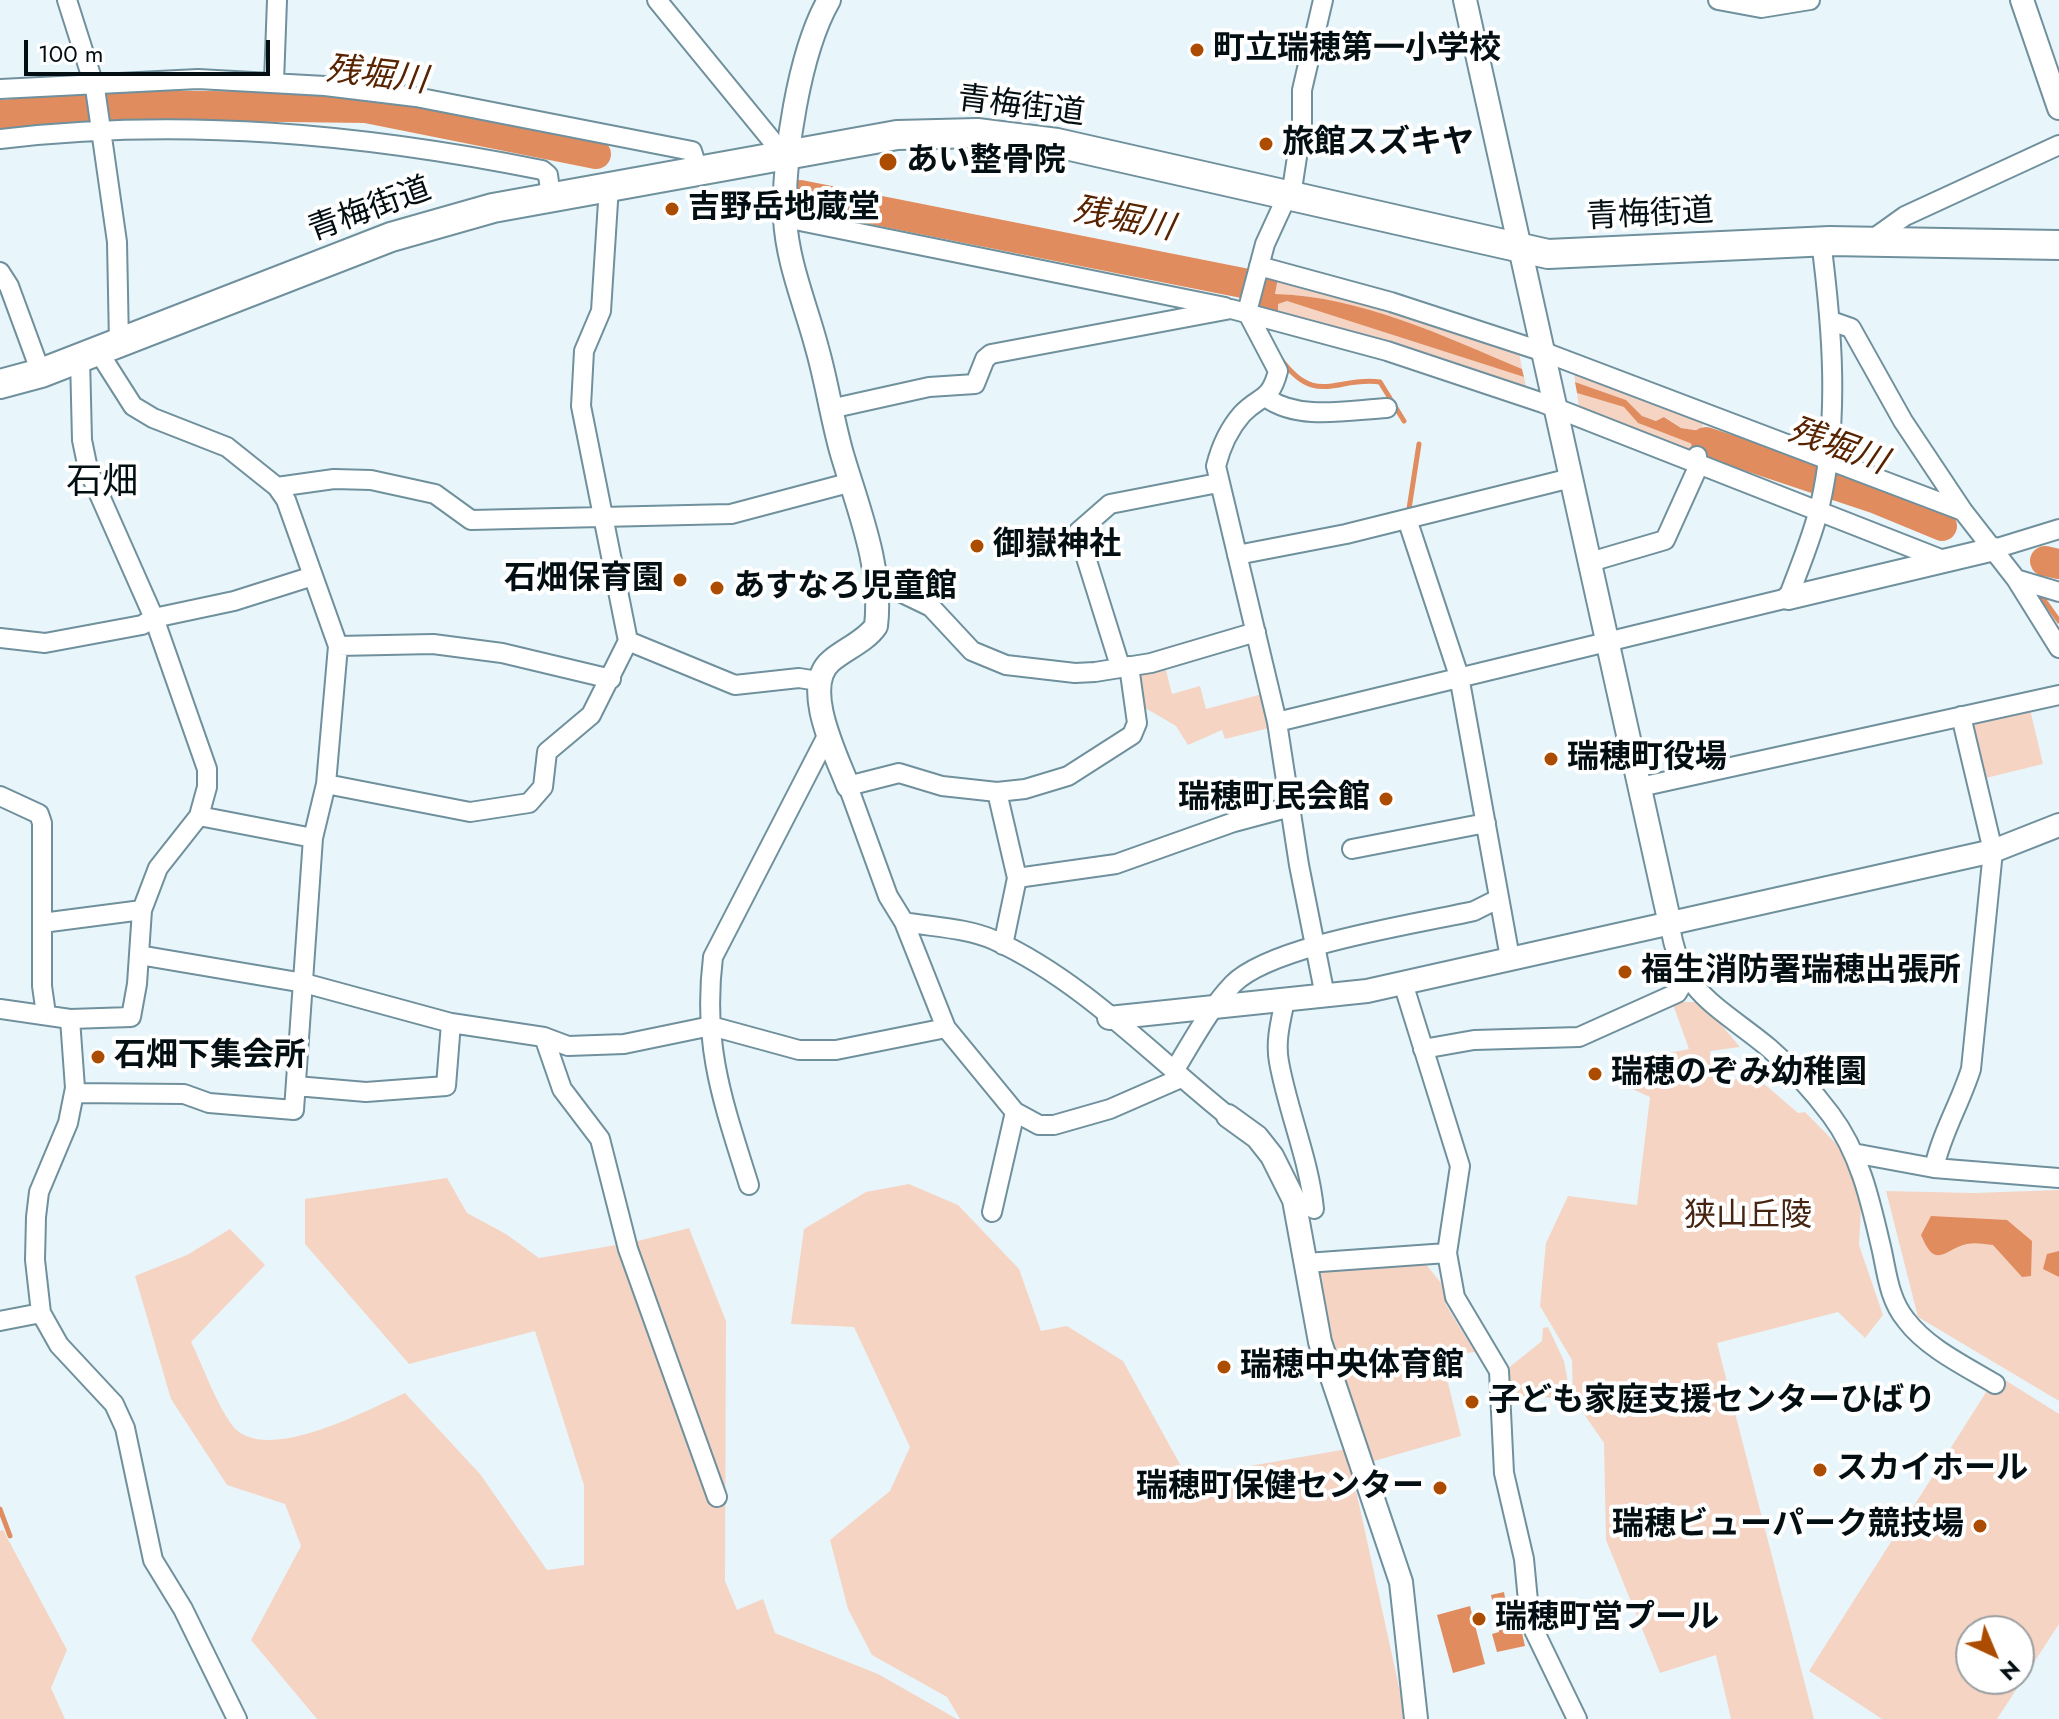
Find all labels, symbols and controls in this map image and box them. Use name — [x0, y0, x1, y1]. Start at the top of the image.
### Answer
scale bar — [28, 24, 274, 74]
place label: 町立瑞穂第一小学校 — [1213, 31, 1501, 69]
text: 100 m — [38, 36, 104, 71]
marker: 町立瑞穂第一小学校 — [1188, 41, 1206, 59]
water label: 残堀川 — [323, 51, 429, 103]
street label: 青梅街道 — [955, 81, 1087, 135]
place label: 旅館スズキヤ — [1282, 125, 1474, 163]
marker: 旅館スズキヤ — [1257, 135, 1275, 153]
place label: あい整骨院 — [906, 143, 1066, 181]
marker: あい整骨院 — [877, 151, 899, 173]
street label: 青梅街道 — [303, 171, 437, 251]
place label: 吉野岳地蔵堂 — [688, 190, 880, 228]
water label: 残堀川 — [1069, 191, 1177, 251]
street label: 青梅街道 — [1585, 193, 1715, 239]
marker: 吉野岳地蔵堂 — [663, 200, 681, 218]
water label: 残堀川 — [1782, 411, 1892, 485]
district label: 石畑 — [66, 462, 138, 506]
place label: 御嶽神社 — [993, 527, 1121, 565]
marker: 御嶽神社 — [968, 537, 986, 555]
place label: 石畑保育園 — [504, 561, 664, 599]
place label: あすなろ児童館 — [733, 569, 957, 607]
marker: 石畑保育園 — [671, 571, 689, 589]
marker: あすなろ児童館 — [708, 579, 726, 597]
place label: 瑞穂町役場 — [1567, 740, 1727, 778]
marker: 瑞穂町役場 — [1542, 750, 1560, 768]
place label: 瑞穂町民会館 — [1178, 780, 1370, 818]
marker: 瑞穂町民会館 — [1377, 790, 1395, 808]
place label: 福生消防署瑞穂出張所 — [1641, 953, 1961, 991]
marker: 福生消防署瑞穂出張所 — [1616, 963, 1634, 981]
place label: 石畑下集会所 — [114, 1038, 306, 1076]
marker: 石畑下集会所 — [89, 1048, 107, 1066]
place label: 瑞穂のぞみ幼稚園 — [1611, 1055, 1867, 1093]
marker: 瑞穂のぞみ幼稚園 — [1586, 1065, 1604, 1083]
park label: 狭山丘陵 — [1684, 1198, 1812, 1236]
place label: 瑞穂中央体育館 — [1240, 1348, 1464, 1386]
marker: 瑞穂中央体育館 — [1215, 1358, 1233, 1376]
place label: 子ども家庭支援センターひばり — [1488, 1383, 1936, 1421]
marker: 子ども家庭支援センターひばり — [1463, 1393, 1481, 1411]
place label: スカイホール — [1836, 1451, 2028, 1489]
marker: スカイホール — [1811, 1461, 1829, 1479]
place label: 瑞穂町保健センター — [1136, 1469, 1424, 1507]
marker: 瑞穂町保健センター — [1431, 1479, 1449, 1497]
place label: 瑞穂ビューパーク競技場 — [1612, 1507, 1964, 1545]
marker: 瑞穂ビューパーク競技場 — [1971, 1517, 1989, 1535]
place label: 瑞穂町営プール — [1495, 1600, 1719, 1638]
marker: 瑞穂町営プール — [1470, 1610, 1488, 1628]
north arrow — [1955, 1615, 2035, 1695]
text: N — [1993, 1653, 2028, 1688]

